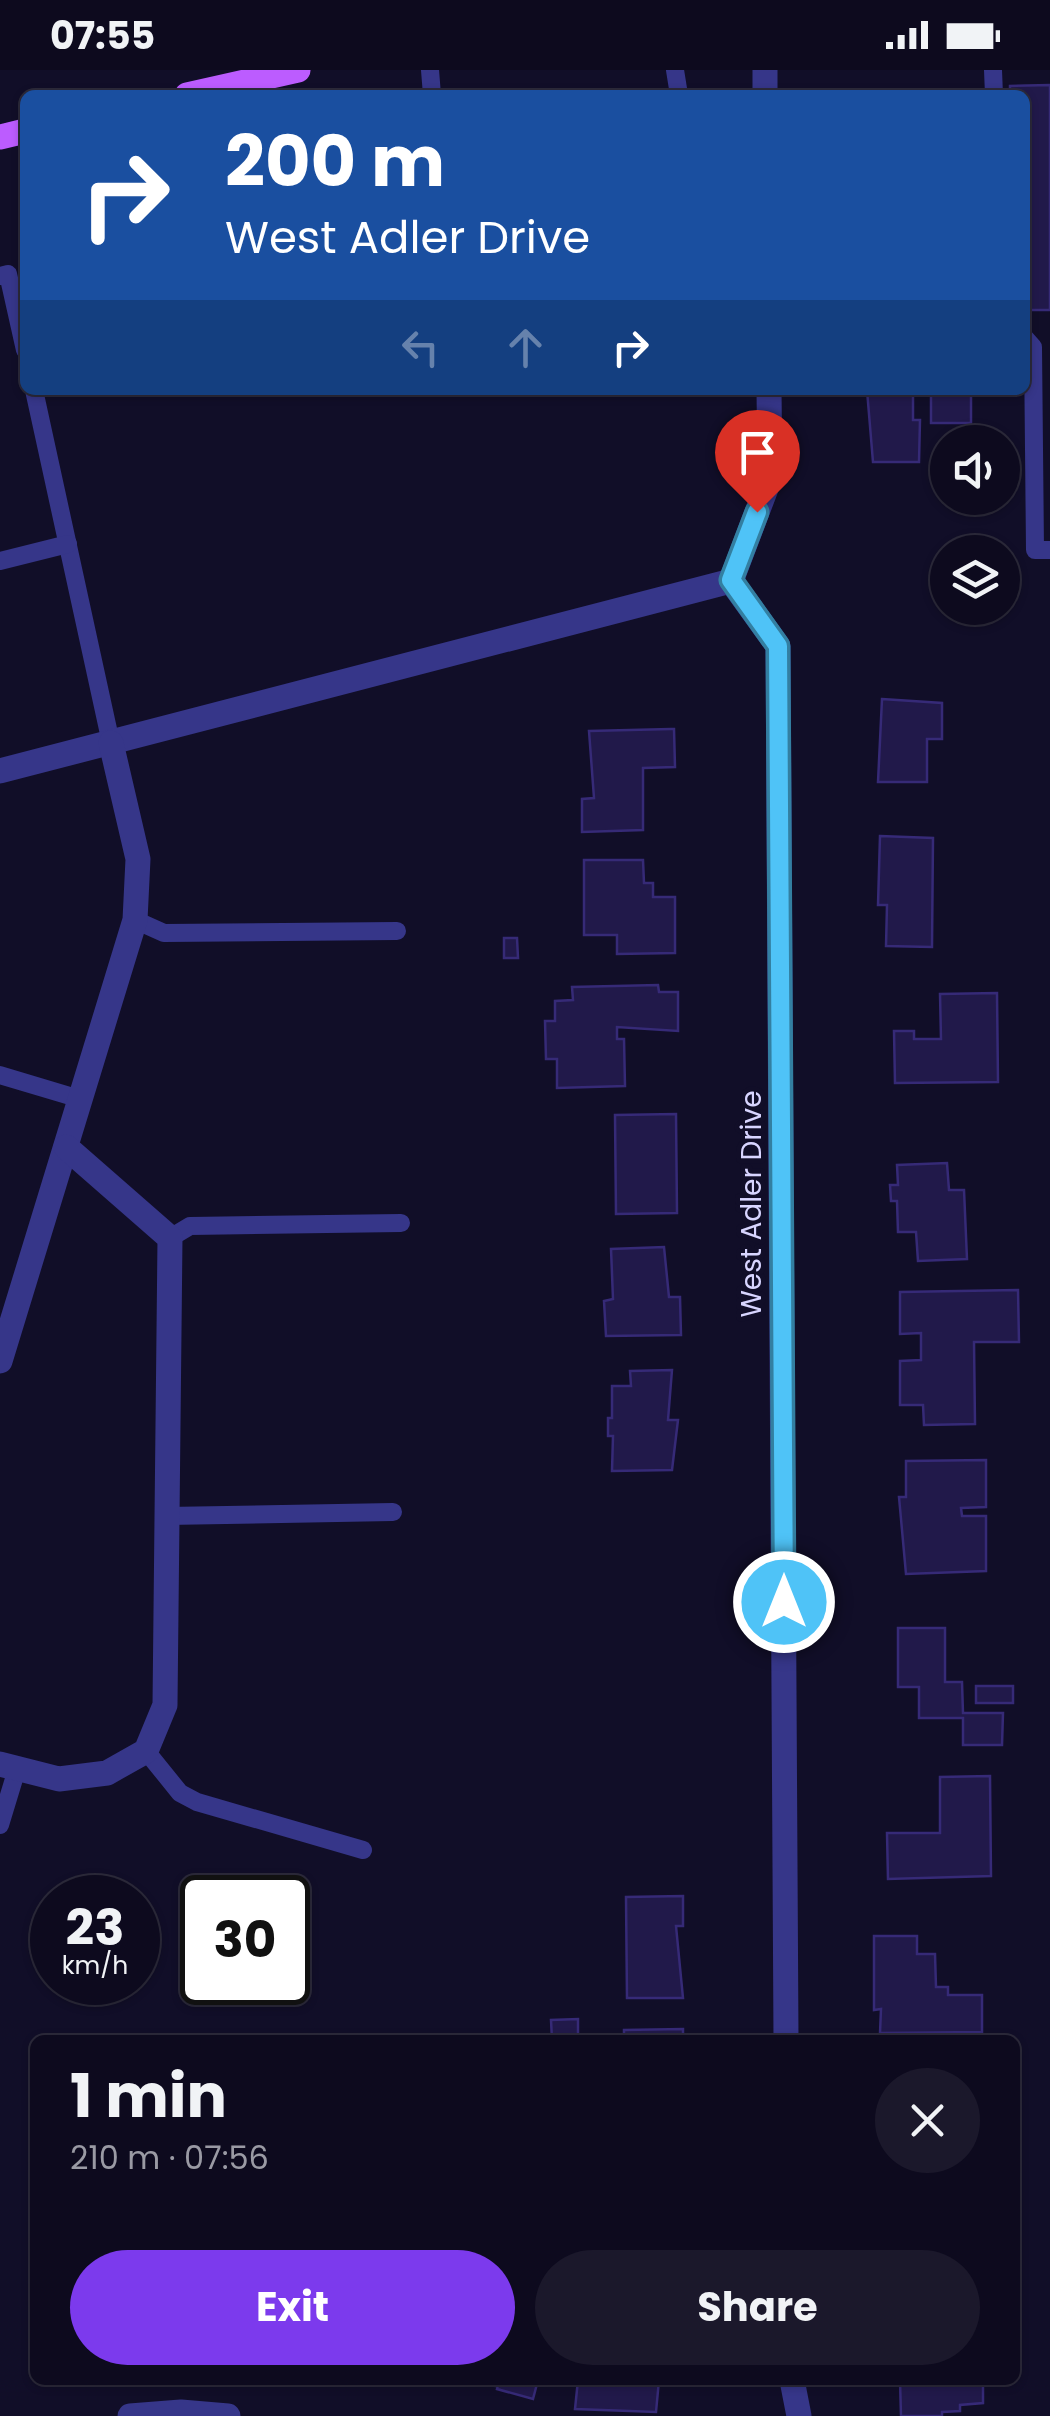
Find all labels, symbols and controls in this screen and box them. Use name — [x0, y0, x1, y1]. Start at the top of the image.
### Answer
text: 07:55 — [50, 9, 155, 62]
text: 200 m — [225, 112, 445, 211]
icon: right — [60, 130, 190, 260]
text: West Adler Drive — [225, 206, 590, 269]
icon: left — [393, 320, 448, 375]
icon: ahead — [498, 320, 553, 375]
icon: right — [603, 320, 658, 375]
pin — [715, 410, 800, 513]
icon: arrive — [730, 425, 785, 480]
map controls — [930, 425, 1020, 625]
button: sound — [930, 425, 1020, 515]
button: layers — [930, 535, 1020, 625]
street label: West Adler Drive — [732, 1090, 771, 1318]
position arrow — [732, 1550, 836, 1654]
speed limit sign: 30 — [180, 1875, 310, 2005]
text: 23 — [66, 1892, 124, 1963]
text: km/h — [62, 1948, 128, 1983]
text: 1 min — [70, 2054, 227, 2138]
button: close — [875, 2068, 980, 2173]
text: 210 m · 07:56 — [70, 2135, 269, 2180]
button: Exit — [70, 2250, 515, 2365]
button: Share — [535, 2250, 980, 2365]

